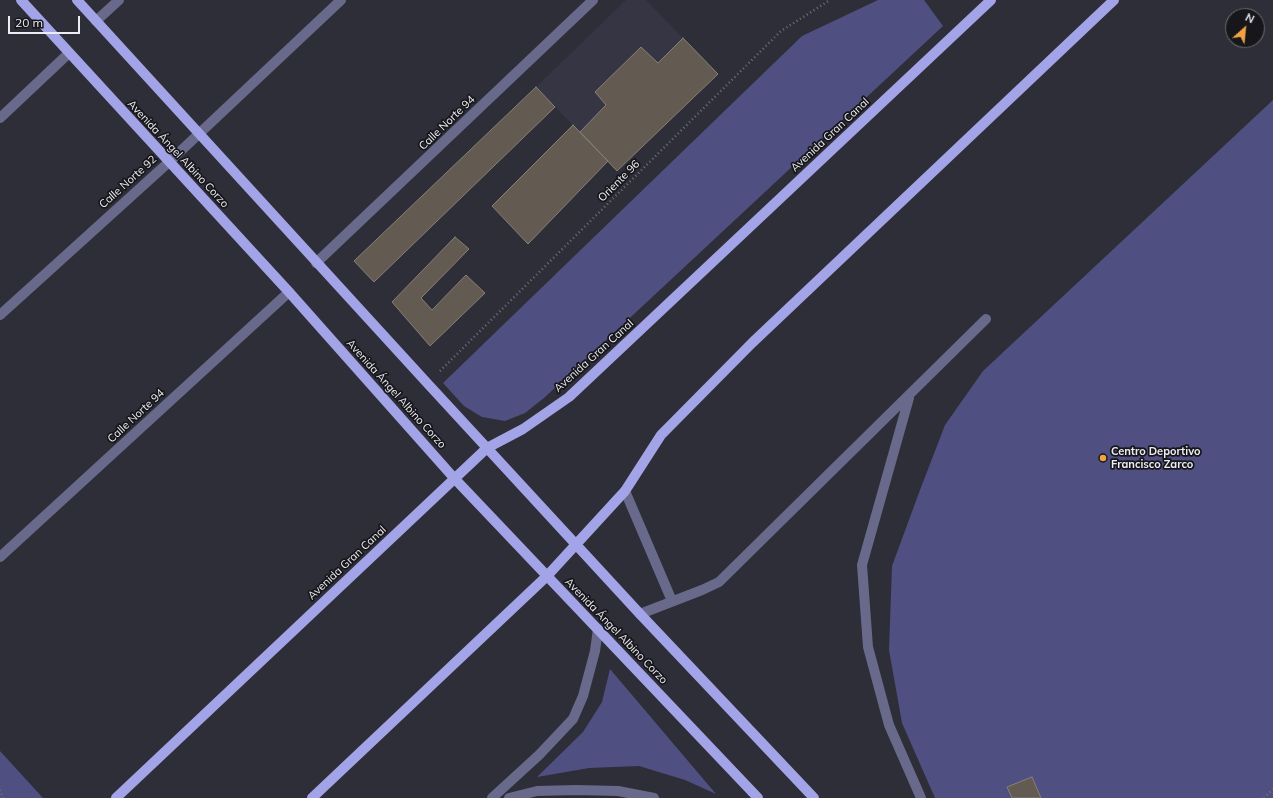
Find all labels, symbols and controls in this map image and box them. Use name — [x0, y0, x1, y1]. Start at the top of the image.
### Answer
scale bar — [10, 8, 82, 34]
north arrow — [1225, 8, 1265, 48]
text: N — [1243, 10, 1257, 26]
text: 20 m — [15, 15, 43, 30]
street label: Calle Norte 94 — [416, 93, 478, 153]
street label: Avenida Gran Canal — [788, 95, 872, 175]
street label: Avenida Ángel Albino Corzo — [125, 98, 231, 210]
street label: Calle Norte 92 — [97, 153, 159, 211]
street label: Oriente 96 — [595, 157, 643, 205]
street label: Avenida Gran Canal — [552, 317, 636, 395]
street label: Avenida Ángel Albino Corzo — [344, 337, 448, 451]
street label: Calle Norte 94 — [105, 386, 167, 446]
place label: Centro Deportivo Francisco Zarco — [1111, 445, 1201, 471]
marker: Centro Deportivo Francisco Zarco — [1098, 453, 1108, 463]
street label: Avenida Gran Canal — [305, 523, 389, 603]
street label: Avenida Ángel Albino Corzo — [562, 575, 670, 687]

